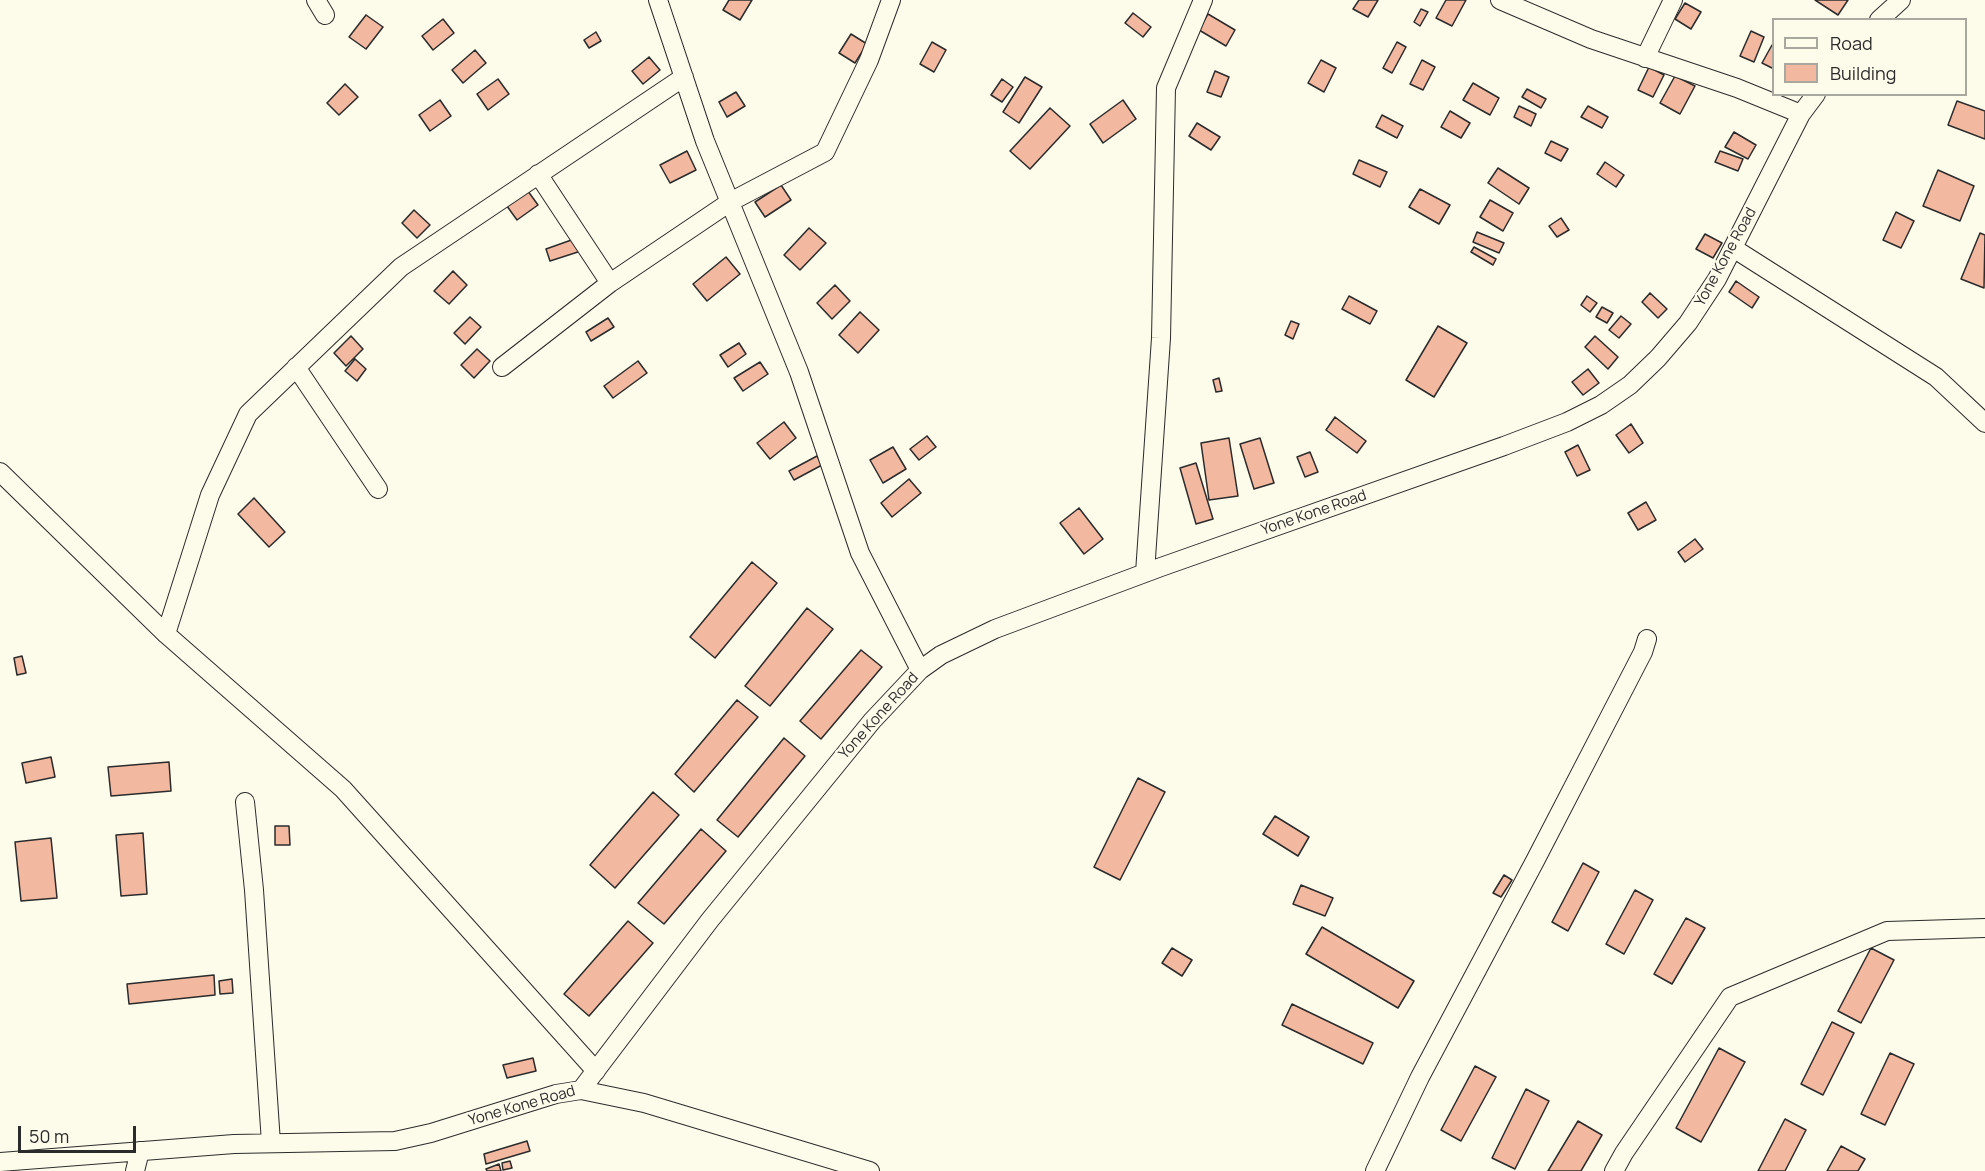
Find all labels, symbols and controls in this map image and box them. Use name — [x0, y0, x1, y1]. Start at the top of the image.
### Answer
legend — [1772, 18, 1967, 96]
text: Road — [1830, 31, 1873, 55]
text: Building — [1830, 61, 1896, 85]
street label: Yone Kone Road — [1691, 205, 1761, 309]
street label: Yone Kone Road — [1259, 487, 1369, 539]
street label: Yone Kone Road — [836, 669, 922, 763]
street label: Yone Kone Road — [467, 1082, 577, 1130]
scale bar — [21, 1114, 140, 1152]
text: 50 m — [29, 1124, 69, 1148]

